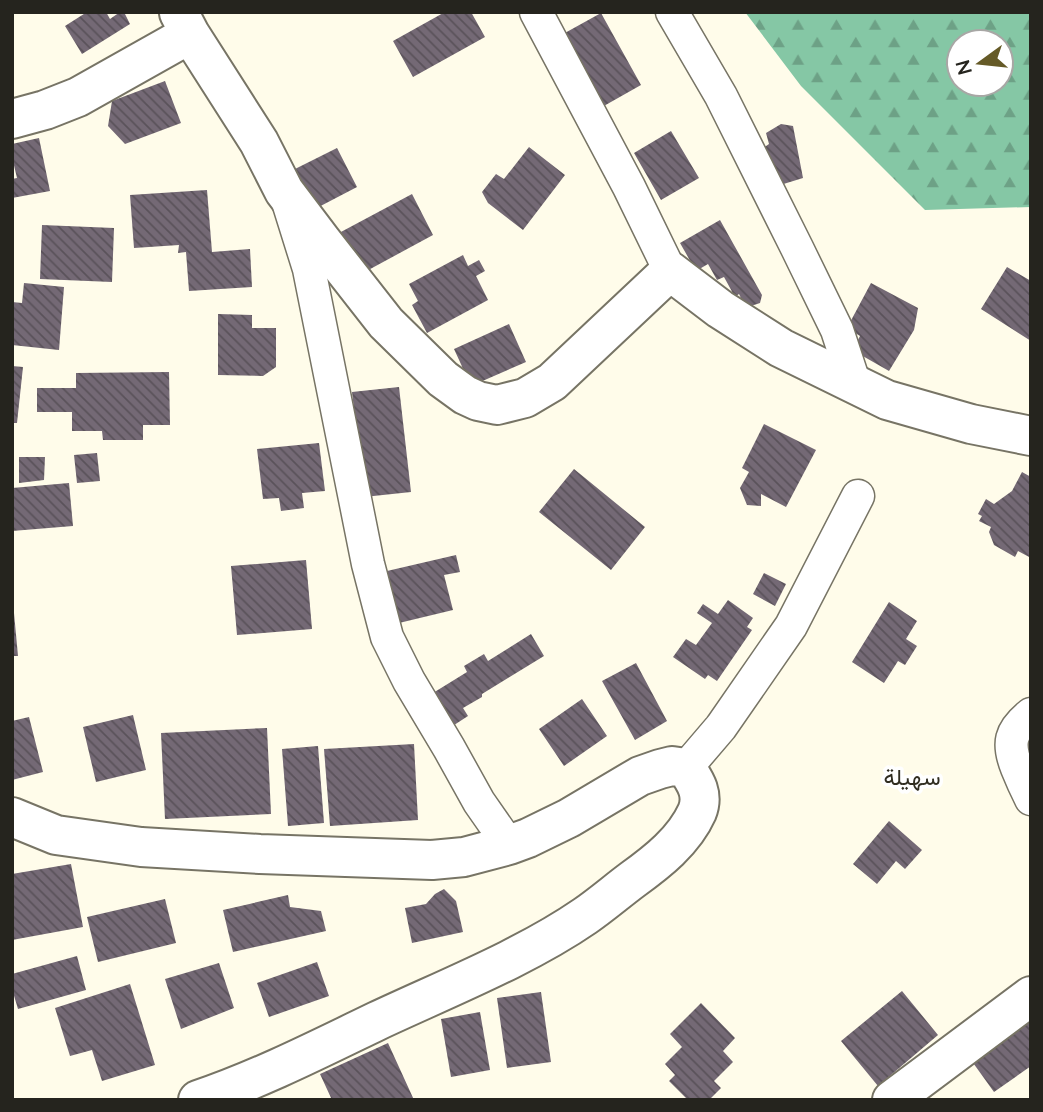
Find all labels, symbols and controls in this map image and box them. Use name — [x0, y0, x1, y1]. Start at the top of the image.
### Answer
north arrow — [945, 28, 1015, 98]
text: N — [950, 57, 976, 78]
district label: سهيلة — [883, 762, 941, 792]

